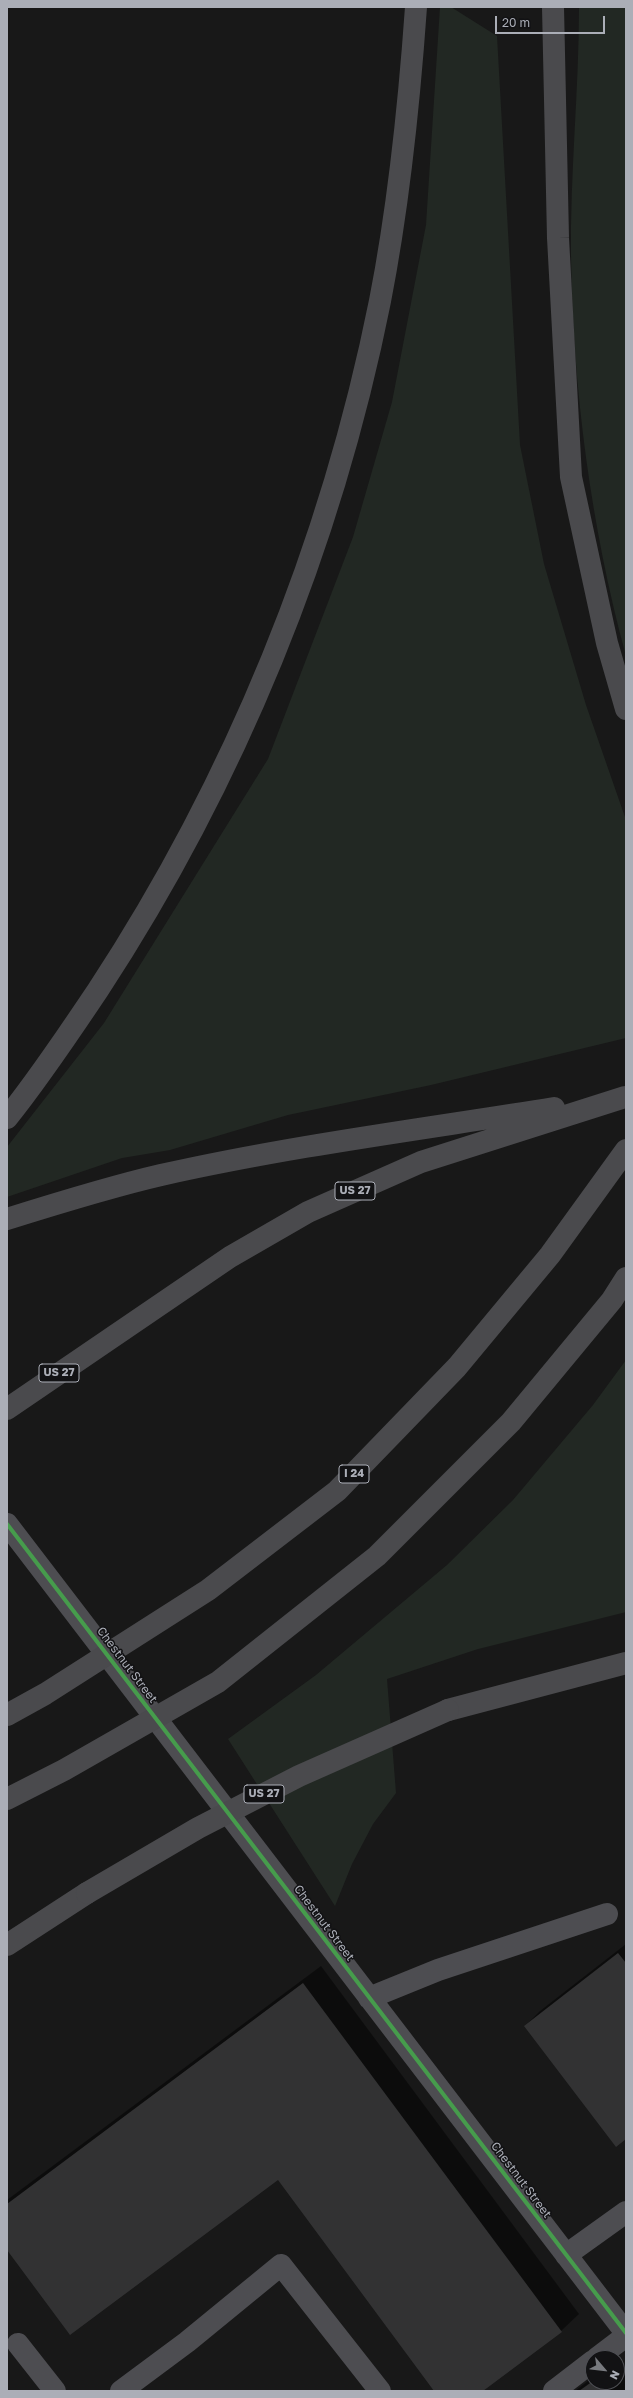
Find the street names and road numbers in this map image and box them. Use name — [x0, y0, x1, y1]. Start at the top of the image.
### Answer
road number: US 27 — [335, 1182, 375, 1200]
road number: US 27 — [39, 1364, 79, 1382]
road number: I 24 — [339, 1465, 369, 1483]
street label: Chestnut Street — [94, 1624, 160, 1706]
road number: US 27 — [244, 1785, 284, 1803]
street label: Chestnut Street — [291, 1882, 357, 1964]
street label: Chestnut Street — [488, 2139, 554, 2221]

